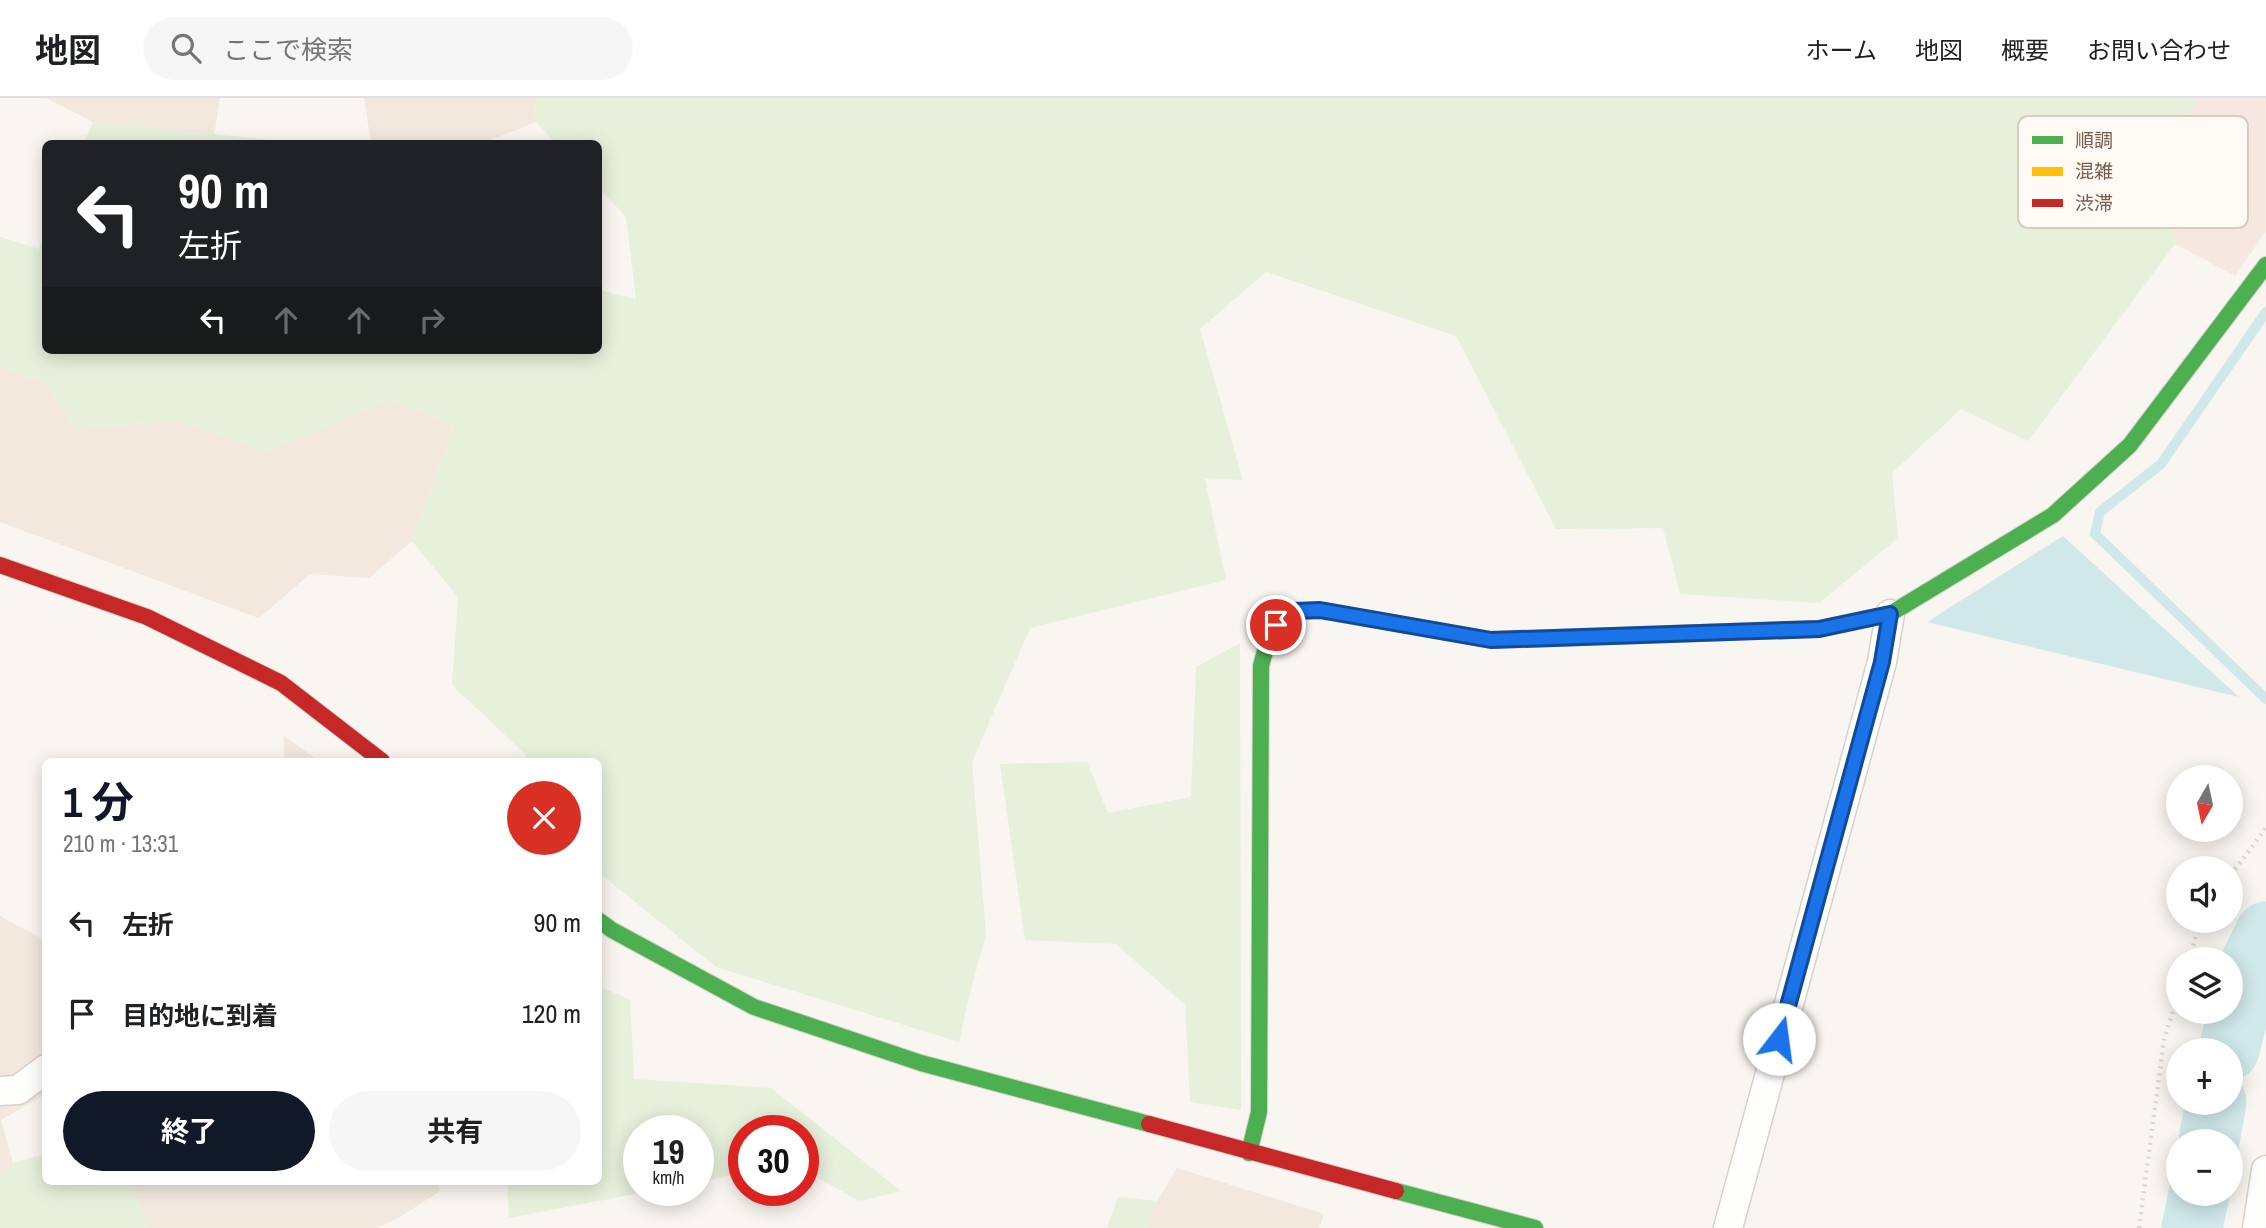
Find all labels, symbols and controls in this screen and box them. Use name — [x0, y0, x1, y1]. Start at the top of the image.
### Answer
search box — [143, 17, 633, 80]
text: 地図 — [35, 28, 101, 72]
icon: search — [167, 29, 205, 67]
text: ここで検索 — [223, 32, 353, 67]
text: ホーム — [1806, 34, 1877, 66]
text: 地図 — [1915, 34, 1963, 66]
text: 概要 — [2001, 34, 2049, 66]
text: お問い合わせ — [2087, 34, 2231, 66]
legend — [2018, 116, 2248, 228]
text: 順調 — [2075, 127, 2113, 153]
text: 90 m — [178, 157, 270, 223]
text: 混雑 — [2075, 158, 2113, 184]
icon: left — [63, 168, 154, 259]
text: 渋滞 — [2075, 190, 2113, 216]
text: 左折 — [178, 224, 242, 267]
icon: left — [194, 301, 232, 339]
icon: ahead — [267, 301, 305, 339]
icon: ahead — [340, 301, 378, 339]
icon: right — [413, 301, 451, 339]
pin — [1246, 595, 1306, 655]
icon: arrive — [1257, 606, 1295, 644]
north arrow — [2166, 765, 2244, 842]
map controls — [2166, 765, 2243, 1206]
text: 1 分 — [63, 774, 134, 830]
button: close — [507, 781, 581, 855]
text: 210 m · 13:31 — [63, 828, 178, 859]
button: sound — [2166, 856, 2243, 933]
icon: left — [63, 904, 101, 942]
text: 90 m — [534, 905, 581, 940]
text: 左折 — [122, 907, 174, 942]
button: layers — [2166, 947, 2243, 1024]
icon: arrive — [63, 995, 101, 1033]
text: 120 m — [522, 996, 581, 1031]
text: 目的地に到着 — [122, 998, 278, 1033]
position arrow — [1742, 1002, 1816, 1076]
button: + — [2166, 1038, 2243, 1115]
button: 終了 — [63, 1091, 315, 1171]
button: 共有 — [329, 1091, 581, 1171]
speed limit sign: 30 — [728, 1115, 819, 1206]
text: 19 — [653, 1128, 684, 1175]
button: − — [2166, 1129, 2243, 1206]
text: km/h — [653, 1165, 685, 1190]

